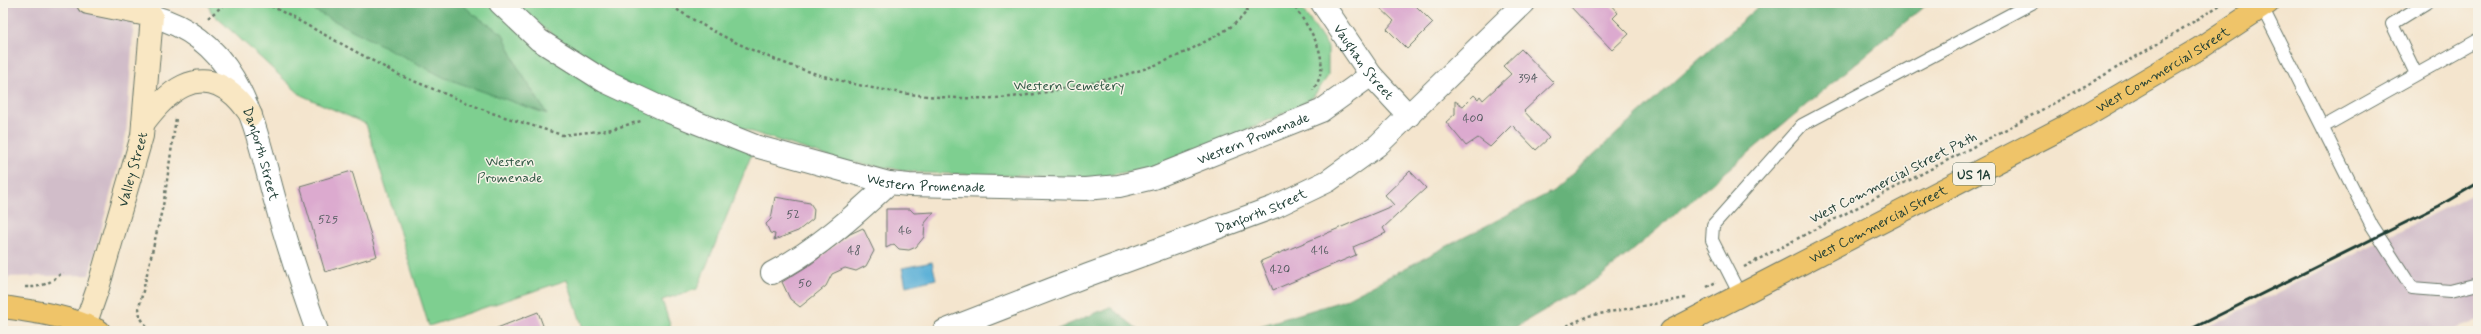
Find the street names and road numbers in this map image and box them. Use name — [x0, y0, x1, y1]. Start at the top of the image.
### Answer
street label: Vaughan Street — [1329, 21, 1397, 104]
street label: West Commercial Street — [2093, 22, 2234, 117]
street label: Danforth Street — [238, 104, 283, 203]
street label: Western Promenade — [1195, 108, 1313, 170]
street label: West Commercial Street Path — [1807, 128, 1979, 226]
street label: Valley Street — [114, 132, 152, 209]
road number: US 1A — [1953, 163, 1995, 185]
street label: Western Promenade — [864, 169, 986, 197]
street label: West Commercial Street — [1807, 181, 1949, 267]
street label: Danforth Street — [1213, 184, 1310, 238]

